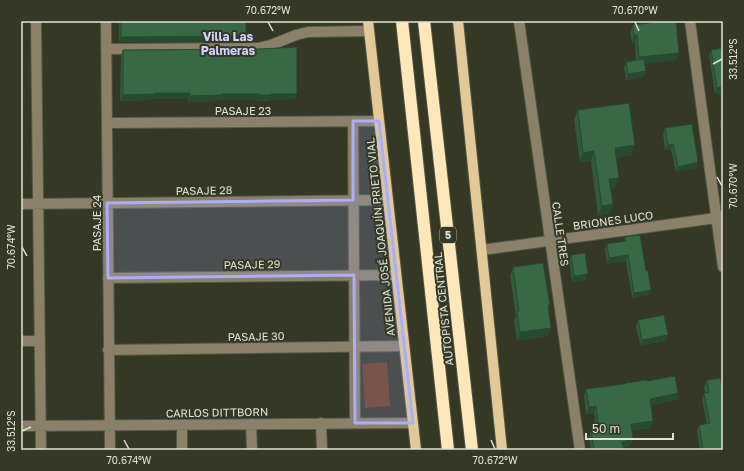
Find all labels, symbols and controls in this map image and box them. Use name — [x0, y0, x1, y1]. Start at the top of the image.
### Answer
text: 70.672°W — [245, 4, 291, 16]
text: 70.670°W — [612, 4, 658, 16]
district label: Villa Las Palmeras — [201, 29, 256, 58]
text: 33.512°S — [727, 38, 739, 80]
street label: PASAJE 23 — [215, 104, 271, 117]
street label: AVENIDA JOSÉ JOAQUÍN PRIETO VIAL — [363, 136, 397, 337]
text: 70.670°W — [727, 163, 739, 209]
street label: PASAJE 28 — [176, 183, 233, 197]
street label: PASAJE 24 — [90, 194, 103, 251]
street label: CALLE TRES — [550, 201, 572, 267]
street label: BRIONES LUCO — [572, 208, 654, 232]
text: 70.674°W — [5, 224, 17, 269]
road number: 5 — [440, 227, 456, 243]
street label: AUTOPISTA CENTRAL — [431, 251, 455, 366]
street label: PASAJE 29 — [224, 257, 280, 271]
street label: PASAJE 30 — [227, 329, 285, 343]
street label: CARLOS DITTBORN — [166, 405, 268, 419]
text: 33.512°S — [5, 410, 17, 452]
scale bar — [586, 415, 673, 441]
text: 50 m — [592, 421, 620, 436]
text: 70.674°W — [107, 454, 152, 466]
text: 70.672°W — [472, 454, 518, 466]

